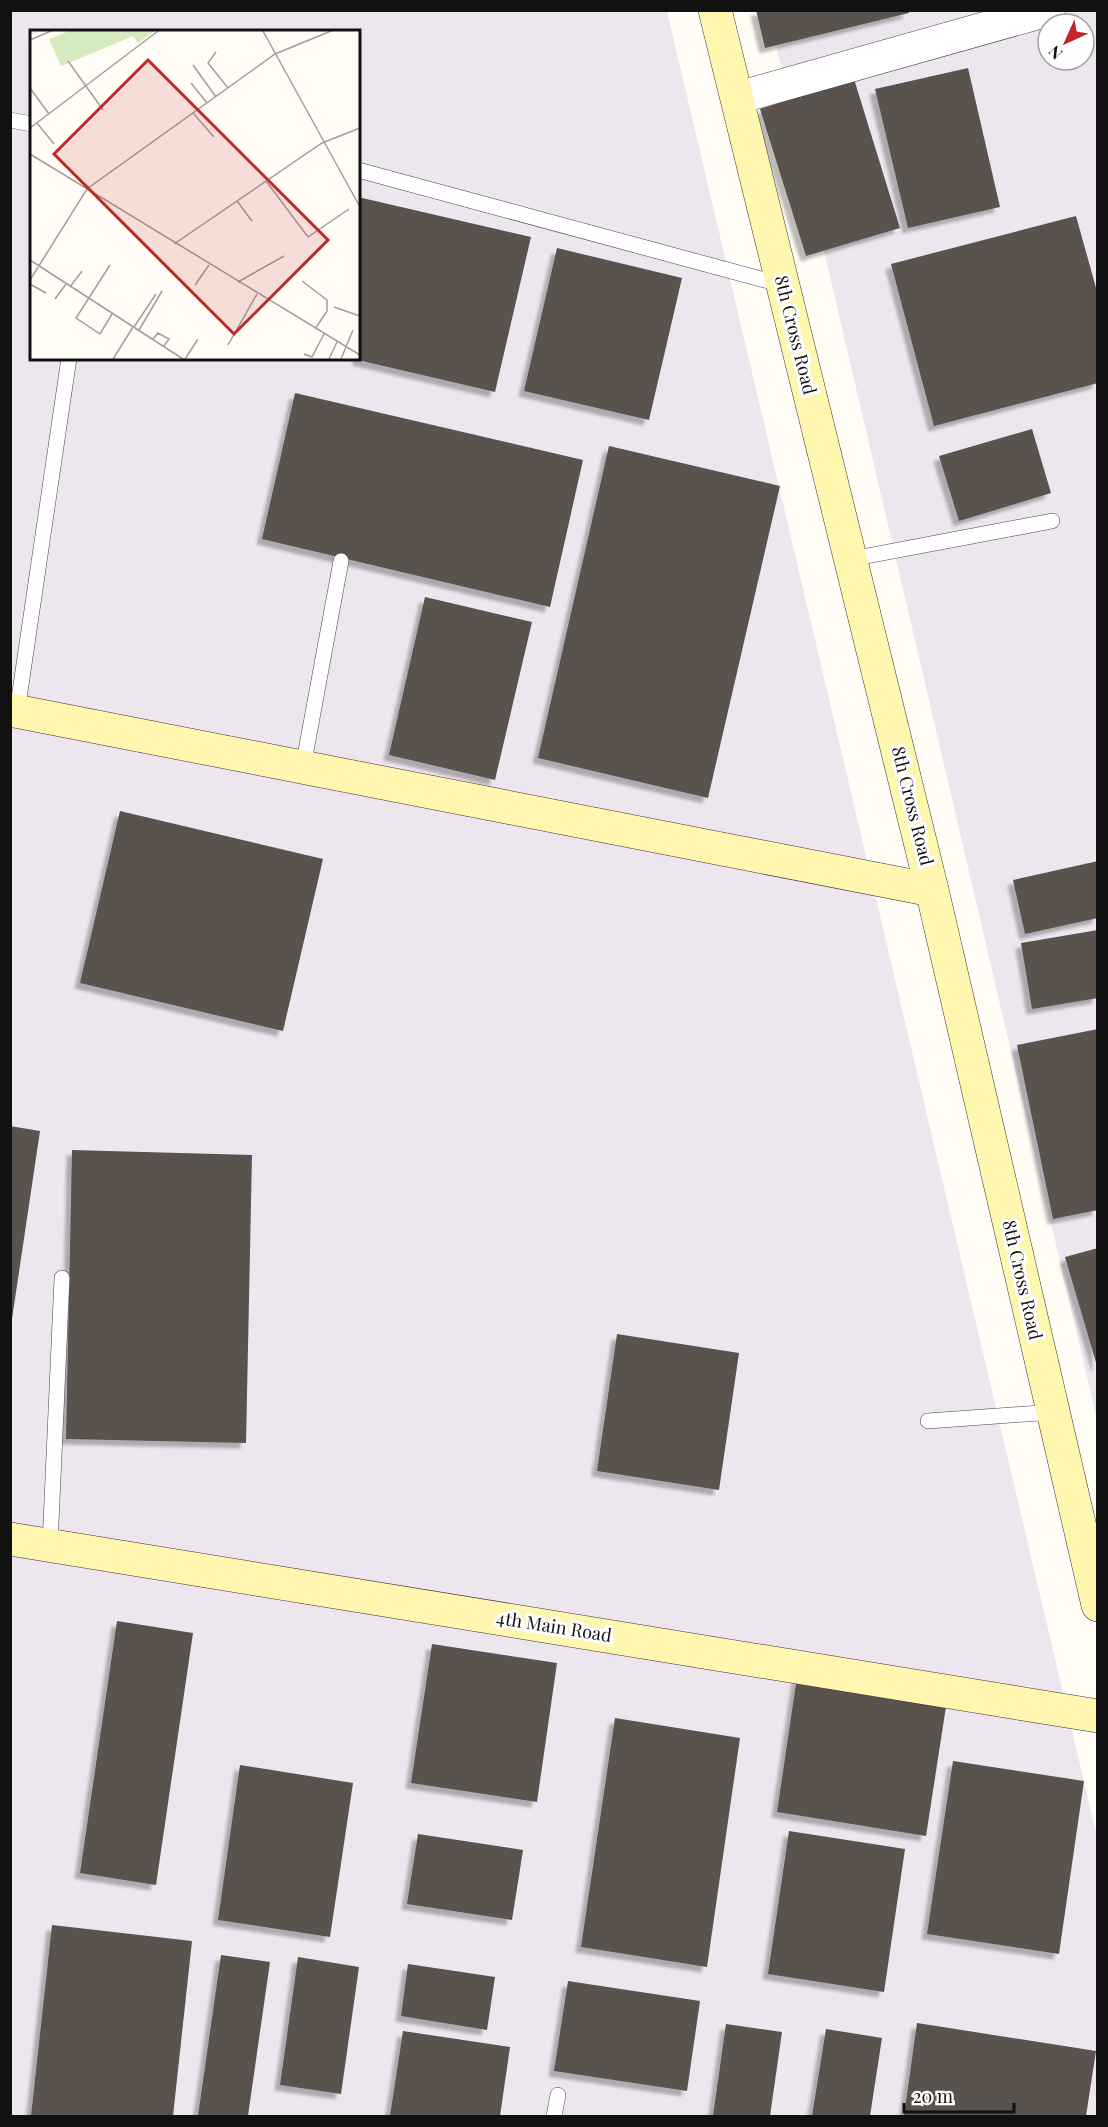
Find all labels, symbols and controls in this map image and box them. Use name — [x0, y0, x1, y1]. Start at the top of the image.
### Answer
north arrow — [1036, 12, 1096, 72]
inset map — [30, 30, 360, 360]
text: N — [1043, 41, 1067, 64]
street label: 8th Cross Road — [770, 273, 823, 397]
street label: 8th Cross Road — [887, 744, 940, 868]
street label: 8th Cross Road — [998, 1218, 1049, 1343]
street label: 4th Main Road — [495, 1605, 614, 1647]
scale bar — [904, 2076, 1014, 2114]
text: 20 m — [913, 2084, 953, 2108]

